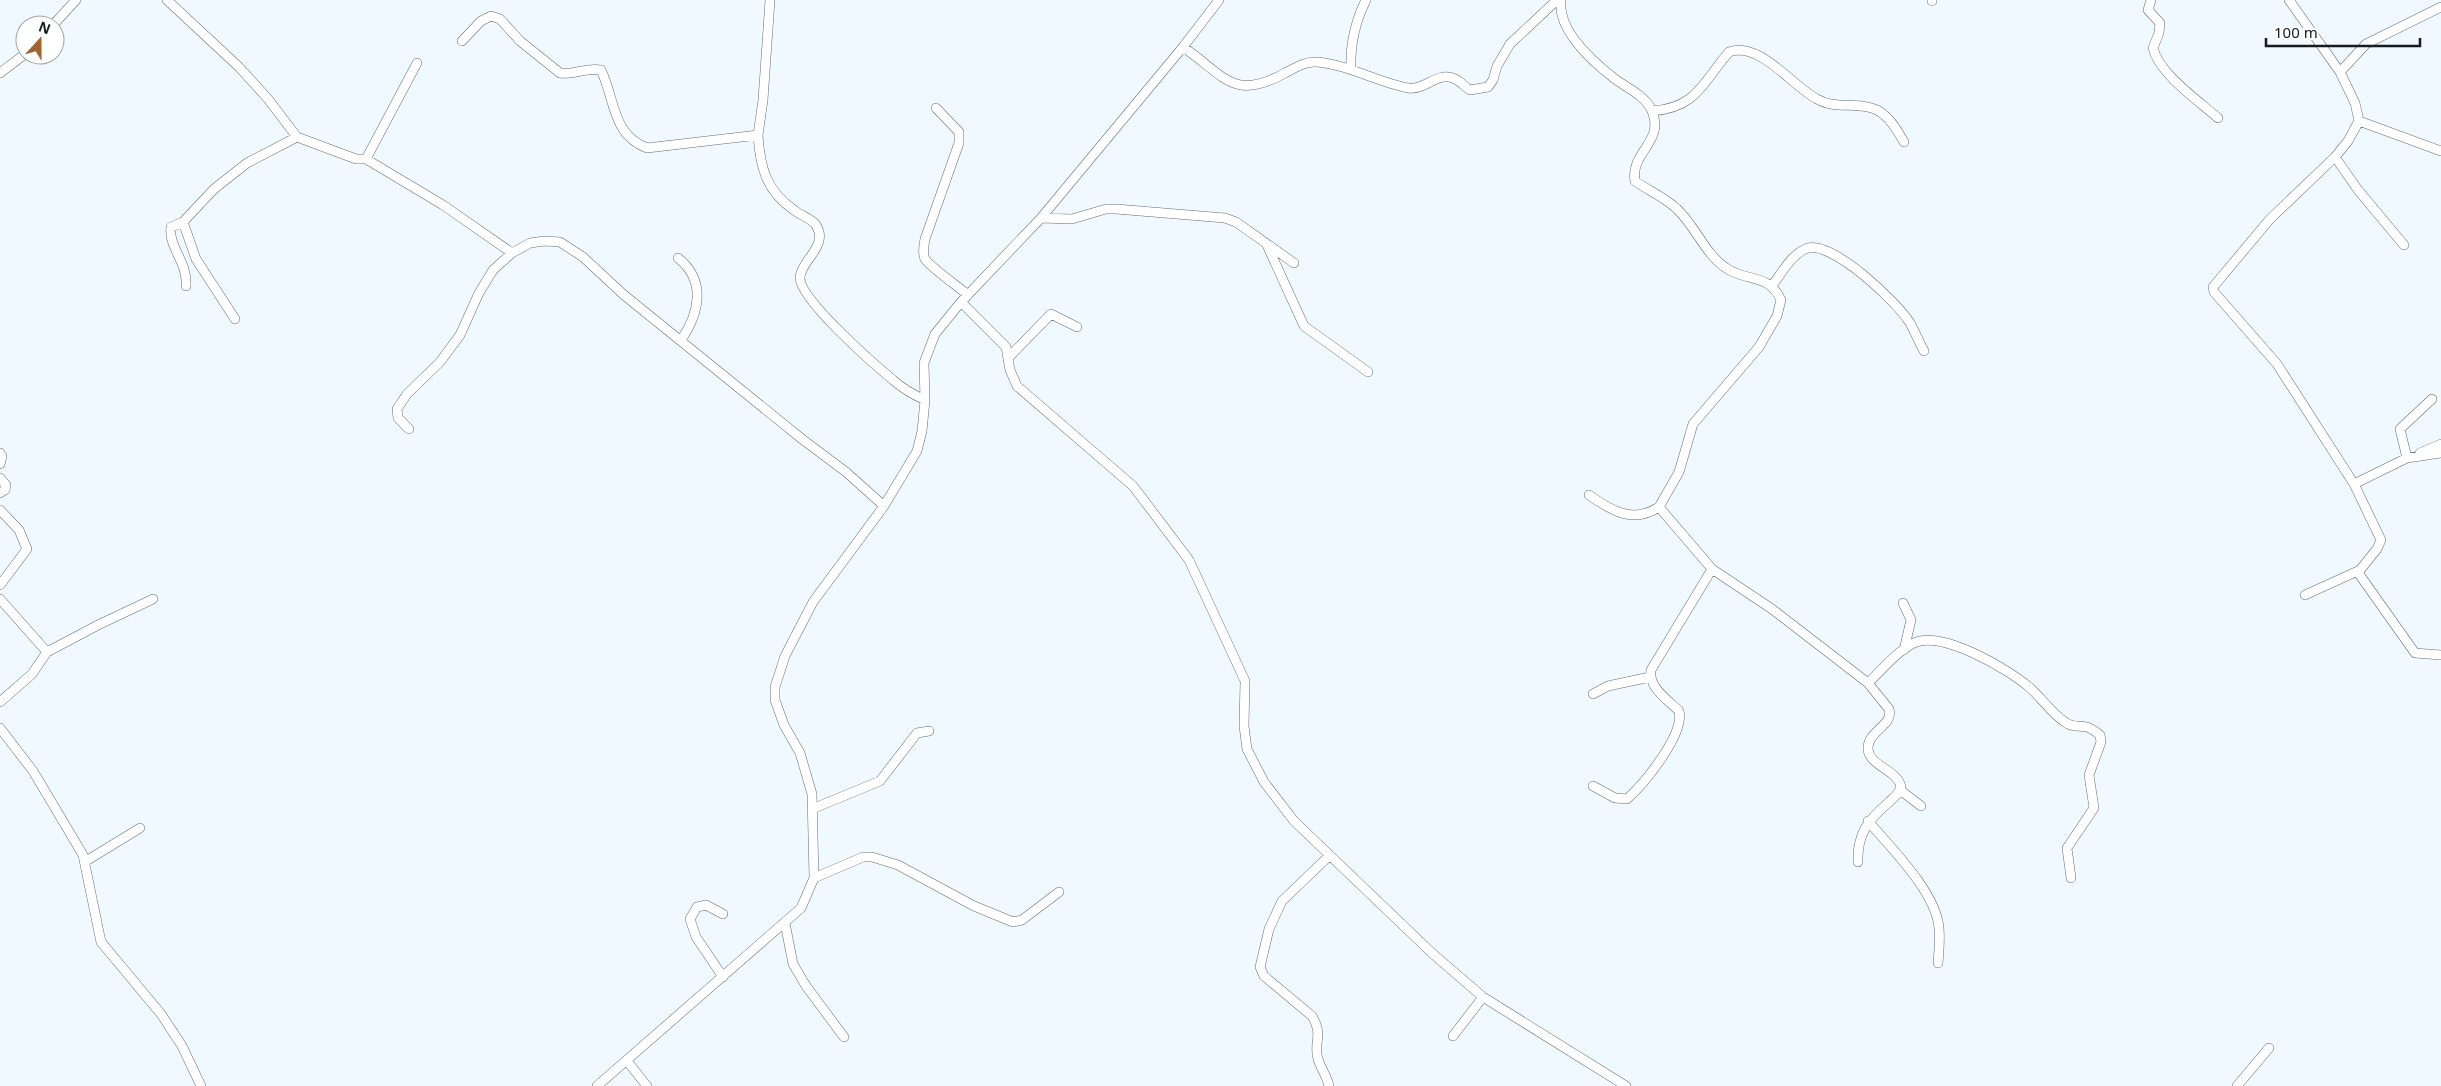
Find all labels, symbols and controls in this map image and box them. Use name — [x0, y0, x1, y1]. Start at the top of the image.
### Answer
north arrow — [15, 15, 65, 65]
scale bar — [2266, 15, 2420, 47]
text: N — [36, 16, 54, 38]
text: 100 m — [2274, 22, 2318, 42]

